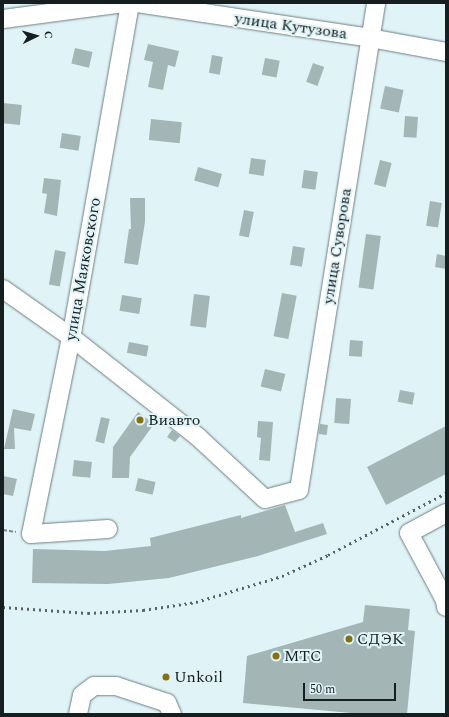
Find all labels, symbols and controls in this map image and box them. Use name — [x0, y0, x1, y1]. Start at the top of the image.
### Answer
street label: улица Кутузова — [234, 9, 348, 43]
north arrow — [16, 16, 56, 56]
text: С — [40, 30, 57, 40]
street label: улица Суворова — [318, 187, 356, 305]
street label: улица Маяковского — [61, 196, 105, 342]
place label: Виавто — [148, 410, 200, 430]
marker: Виавто — [135, 415, 145, 425]
place label: СДЭК — [357, 629, 403, 649]
marker: СДЭК — [344, 634, 354, 644]
place label: МТС — [284, 646, 322, 666]
marker: МТС — [271, 651, 281, 661]
place label: Unkoil — [174, 667, 223, 687]
marker: Unkoil — [161, 672, 171, 682]
scale bar — [305, 675, 398, 701]
text: 50 m — [310, 680, 335, 699]

